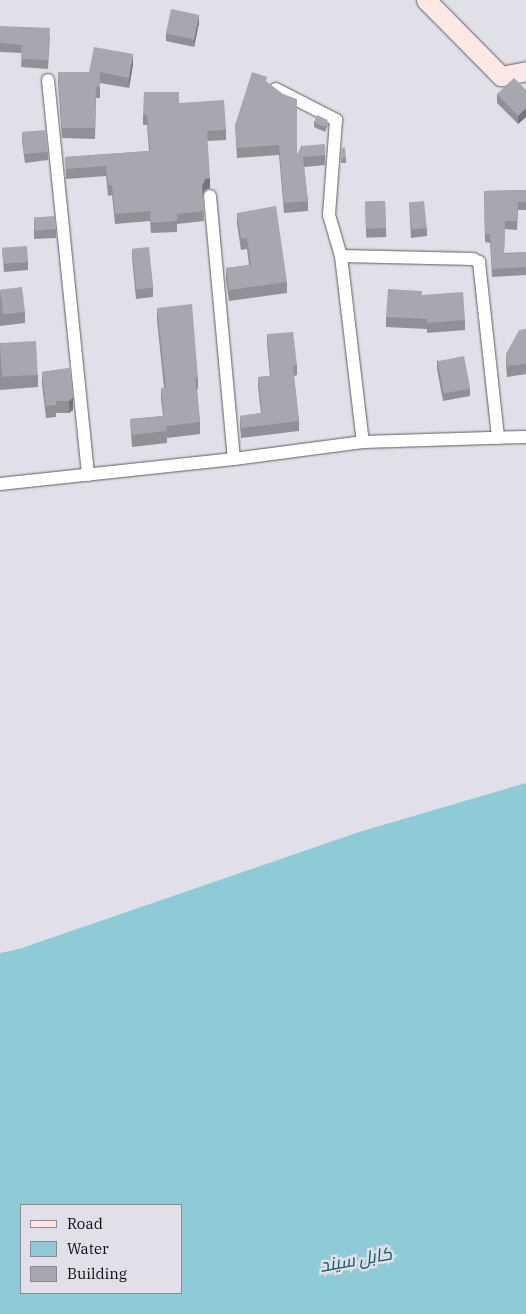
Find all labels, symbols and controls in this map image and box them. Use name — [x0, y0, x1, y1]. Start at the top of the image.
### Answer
legend — [20, 1204, 182, 1294]
text: Road — [67, 1214, 103, 1233]
text: Water — [67, 1239, 109, 1258]
water label: کابل سيند — [318, 1243, 394, 1277]
text: Building — [67, 1264, 127, 1283]

